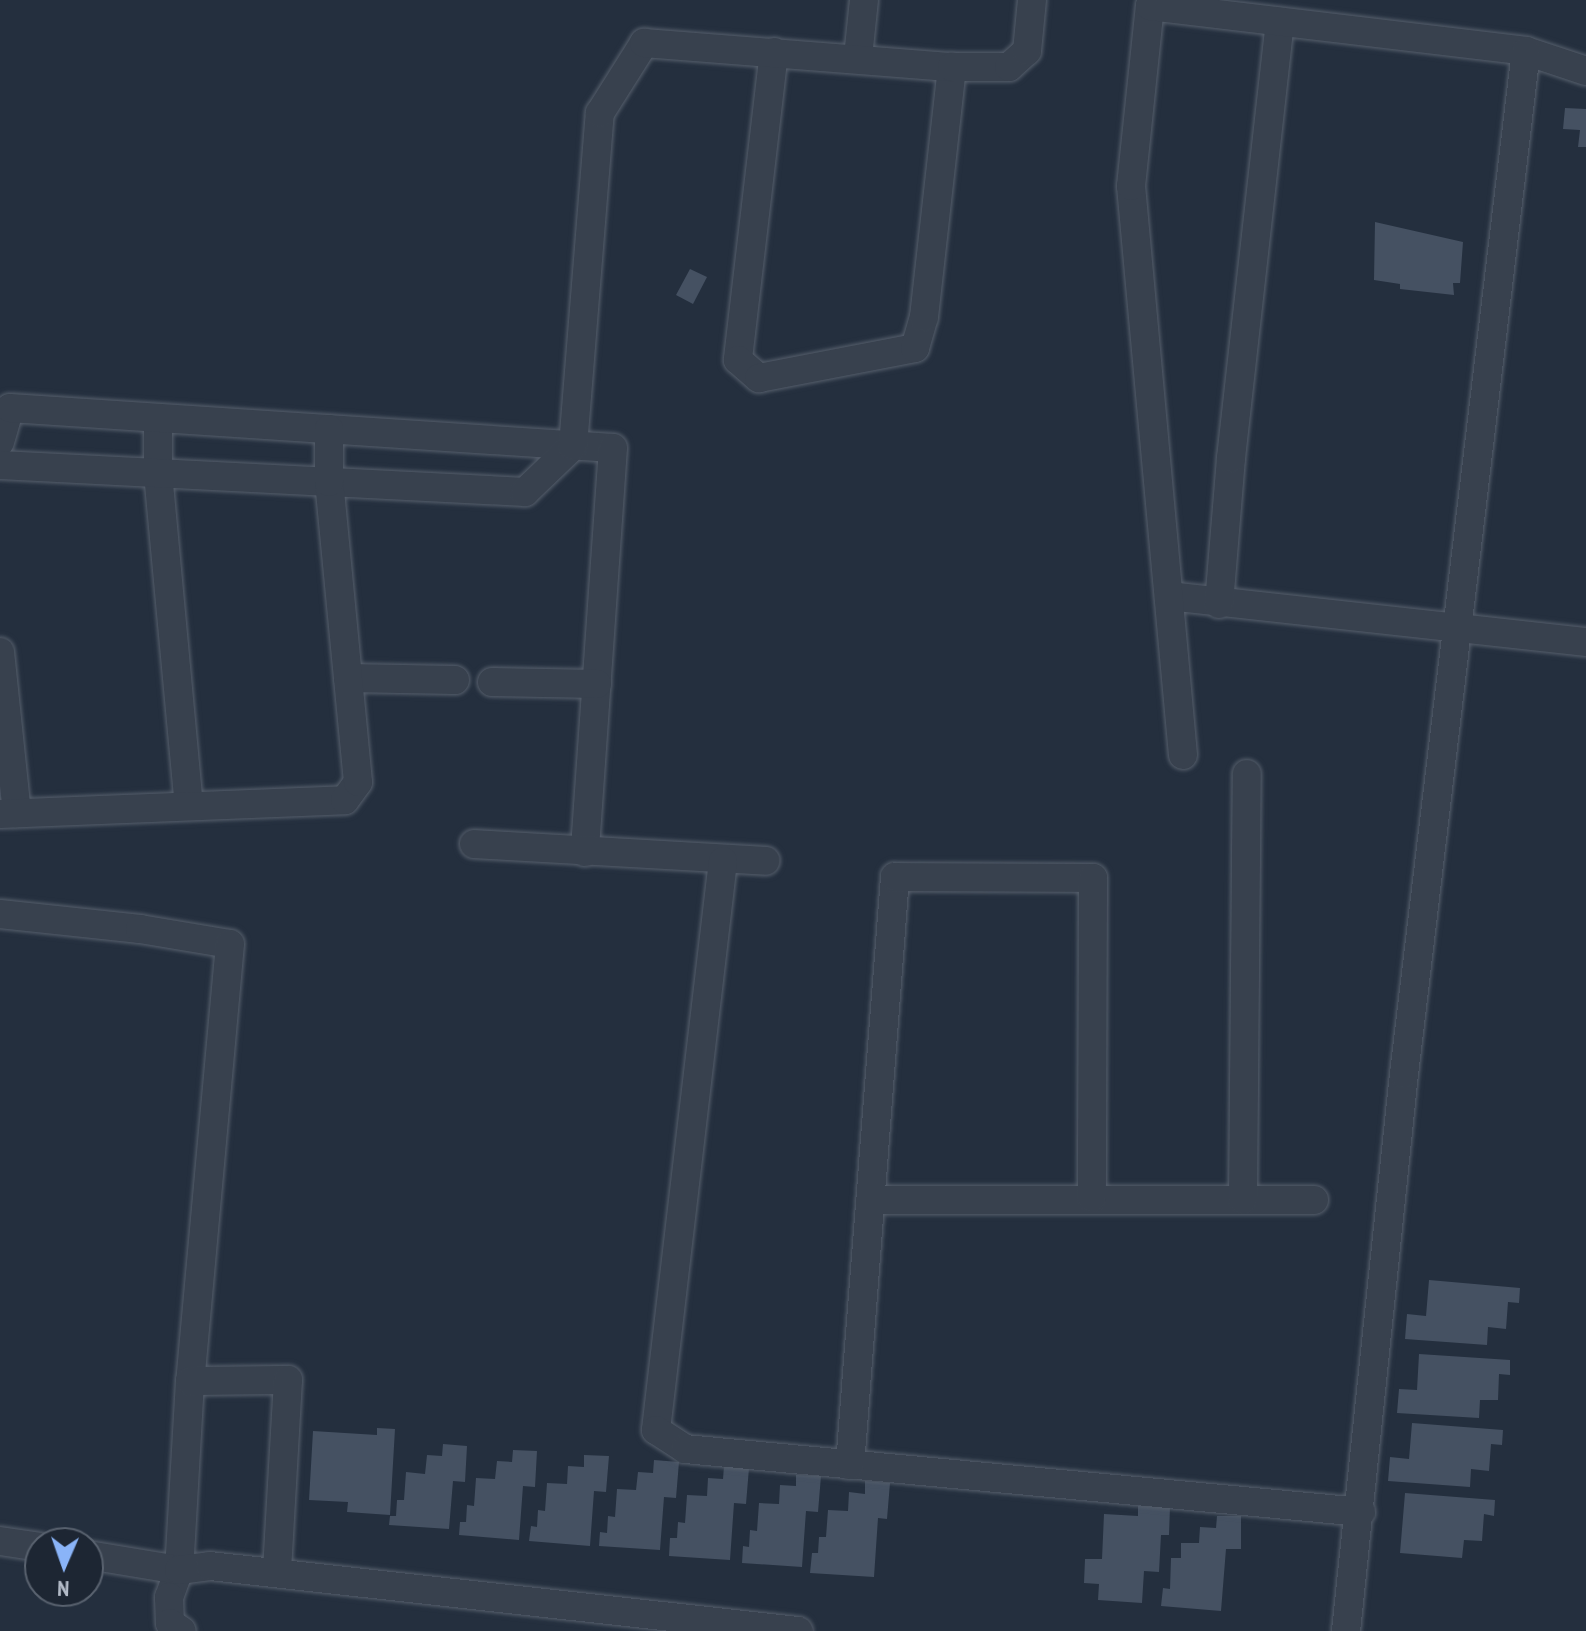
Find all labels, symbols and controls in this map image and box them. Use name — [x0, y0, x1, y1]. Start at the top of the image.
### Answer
north arrow — [24, 1527, 104, 1607]
text: N — [57, 1575, 70, 1603]

